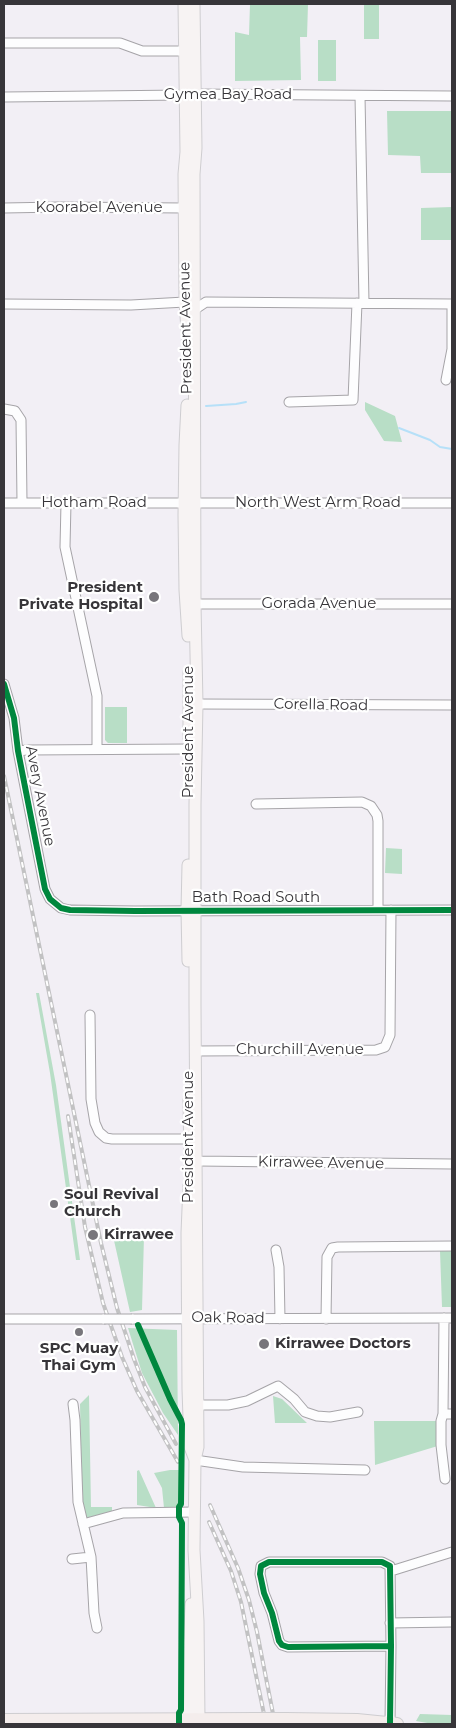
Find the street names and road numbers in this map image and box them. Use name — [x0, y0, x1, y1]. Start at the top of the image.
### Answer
street label: Gymea Bay Road — [164, 86, 292, 104]
street label: Koorabel Avenue — [35, 199, 163, 217]
street label: President Avenue — [176, 262, 196, 394]
street label: Hotham Road — [41, 494, 147, 512]
street label: North West Arm Road — [235, 494, 401, 512]
street label: Gorada Avenue — [262, 595, 376, 613]
street label: President Avenue — [180, 666, 198, 798]
street label: Corella Road — [274, 695, 368, 715]
street label: Avery Avenue — [21, 744, 59, 848]
street label: Bath Road South — [192, 889, 320, 907]
street label: Churchill Avenue — [236, 1041, 364, 1059]
street label: President Avenue — [180, 1071, 198, 1203]
street label: Kirrawee Avenue — [258, 1153, 384, 1173]
street label: Oak Road — [191, 1308, 265, 1328]

